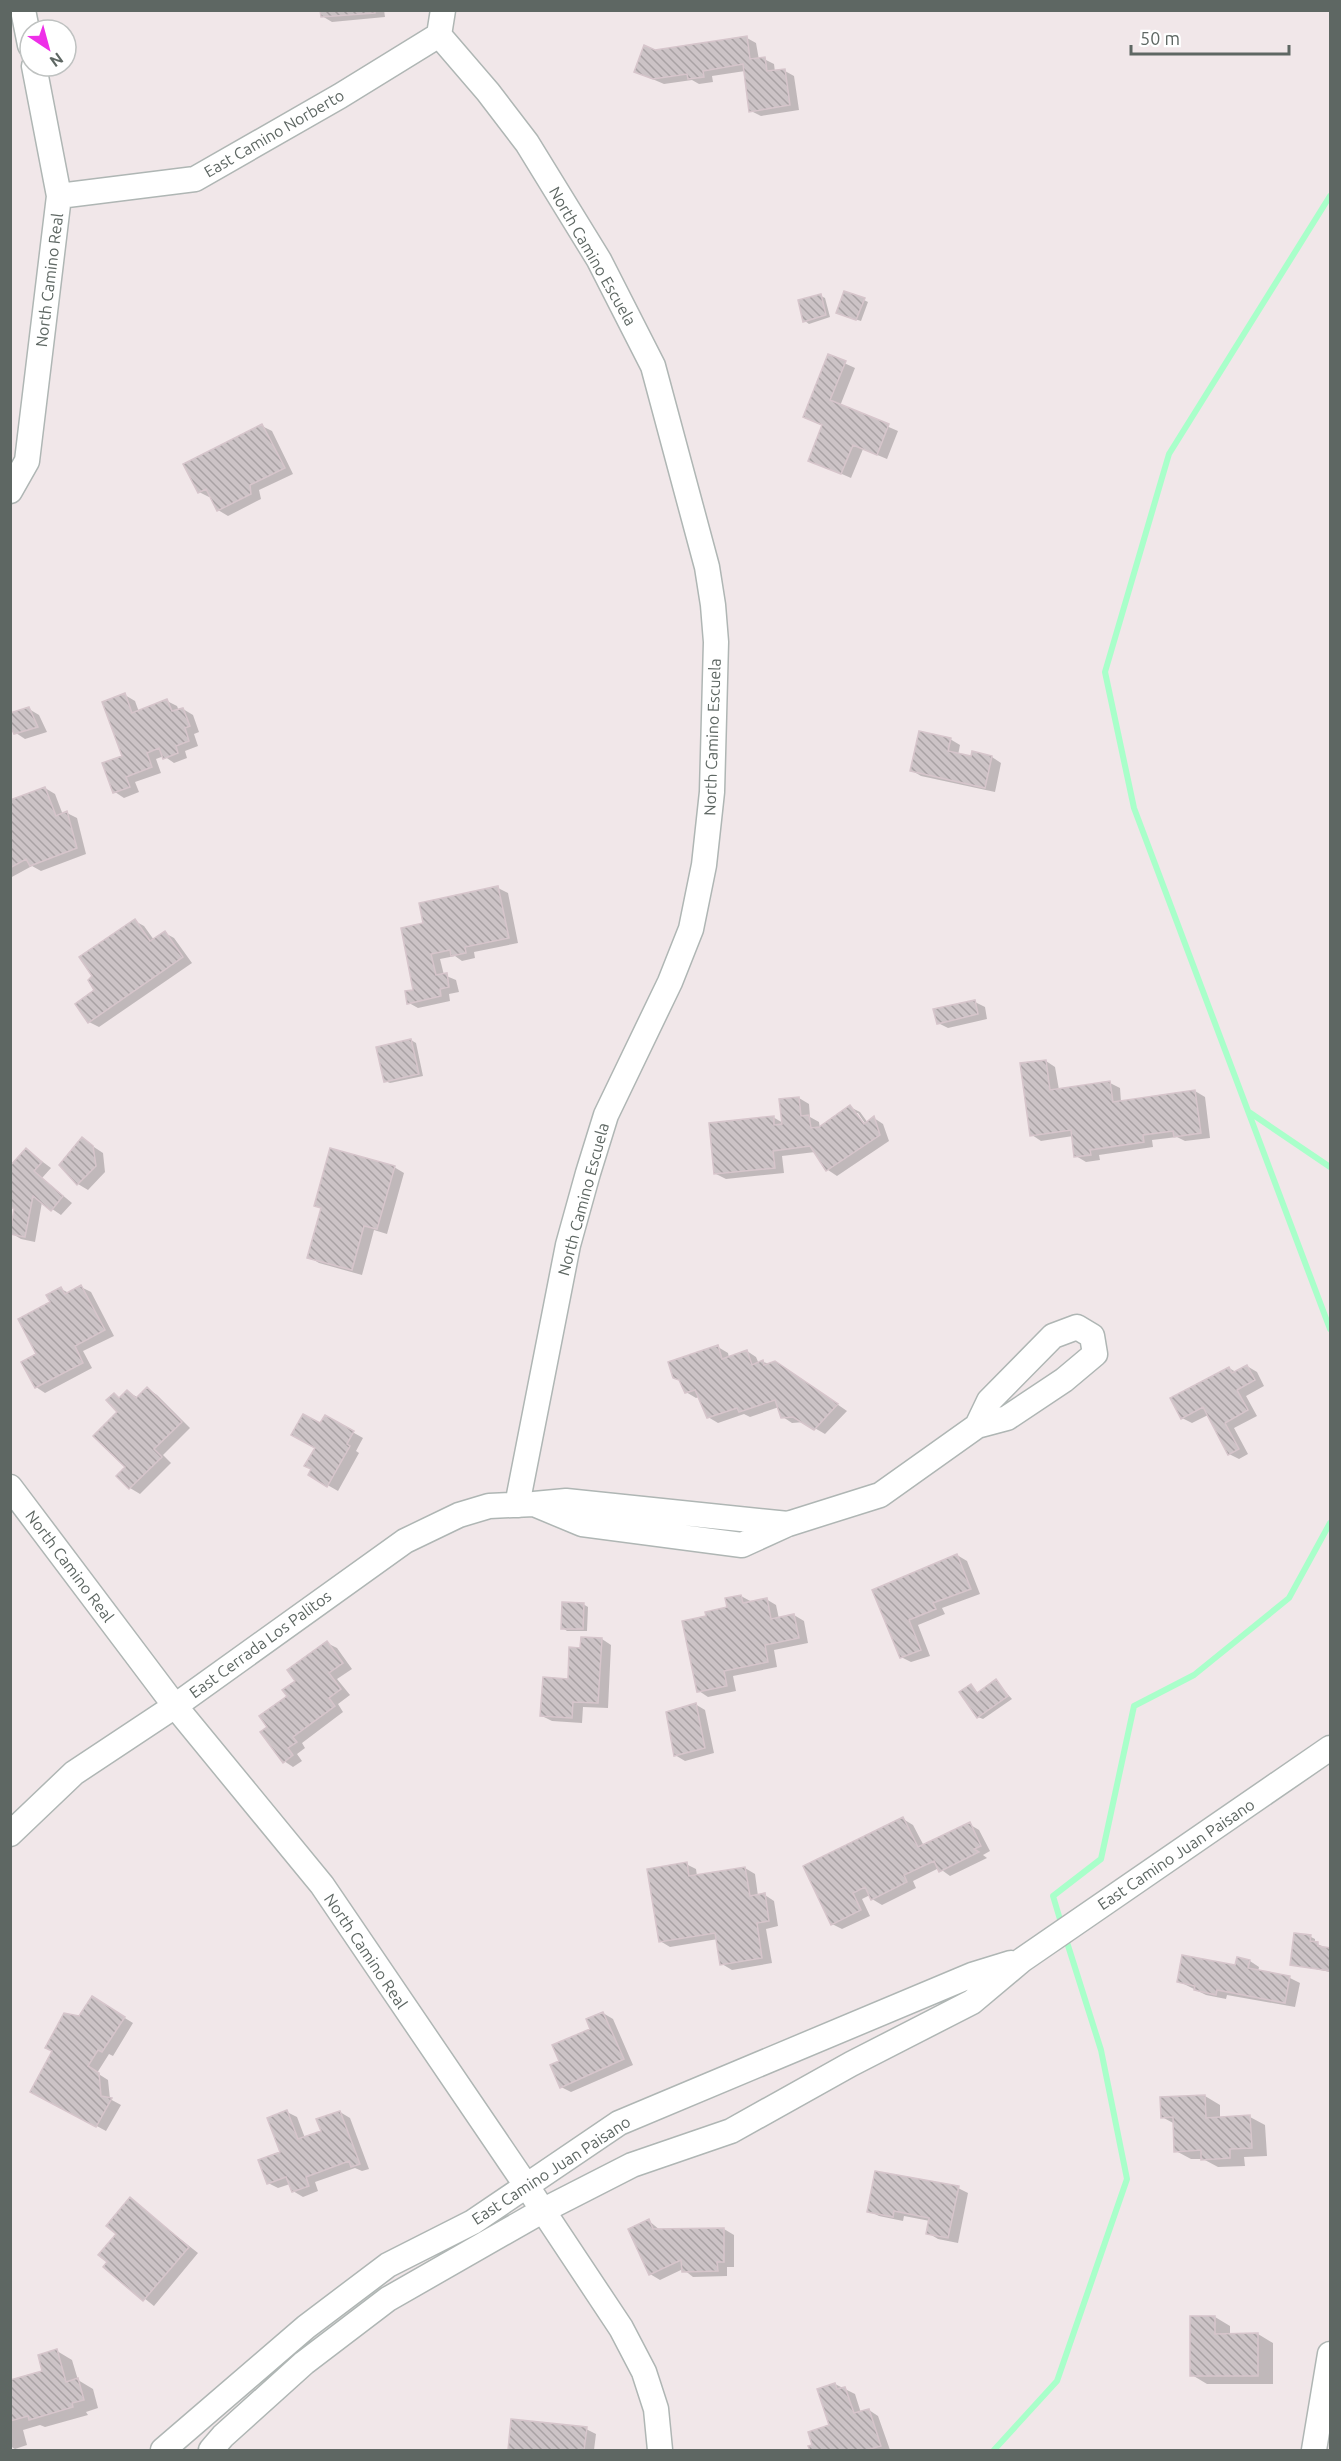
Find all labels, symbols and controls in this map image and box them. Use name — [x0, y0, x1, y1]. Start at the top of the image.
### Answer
north arrow — [18, 18, 78, 78]
scale bar — [1131, 18, 1288, 56]
text: 50 m — [1140, 28, 1180, 48]
text: N — [47, 49, 67, 71]
street label: East Camino Norberto — [201, 86, 347, 180]
street label: North Camino Escuela — [546, 183, 640, 329]
street label: North Camino Real — [32, 212, 66, 348]
street label: North Camino Escuela — [700, 658, 724, 816]
street label: North Camino Escuela — [554, 1121, 612, 1277]
street label: North Camino Real — [22, 1507, 118, 1625]
street label: East Cerrada Los Palitos — [186, 1587, 334, 1701]
street label: East Camino Juan Paisano — [1094, 1795, 1258, 1913]
street label: North Camino Real — [321, 1890, 411, 2012]
street label: East Camino Juan Paisano — [468, 2112, 634, 2228]

